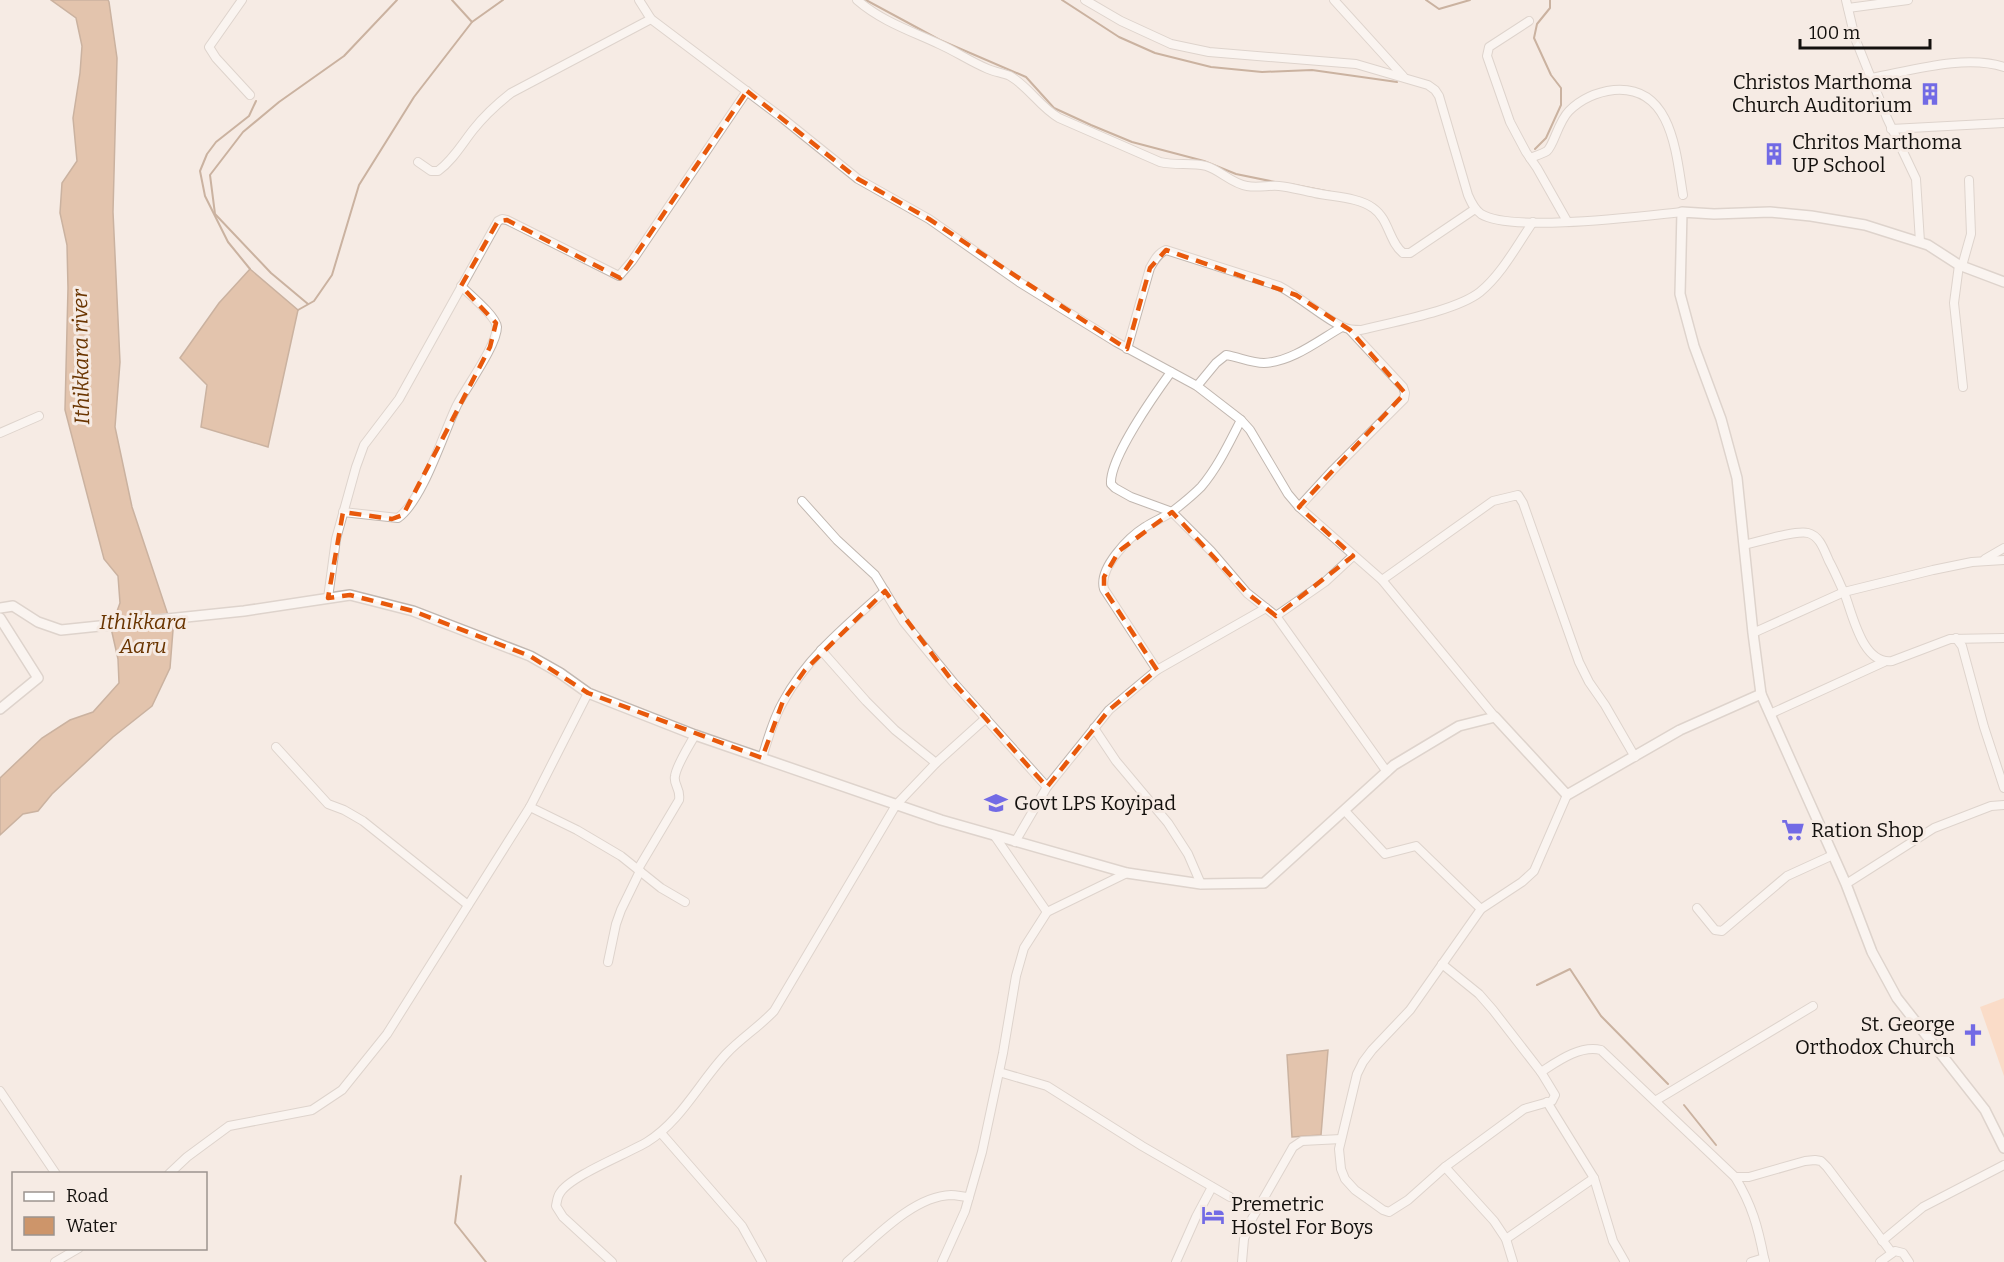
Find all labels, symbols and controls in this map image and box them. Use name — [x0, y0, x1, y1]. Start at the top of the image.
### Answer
scale bar — [1800, 12, 1930, 50]
text: 100 m — [1809, 22, 1860, 44]
place label: Christos Marthoma Church Auditorium — [1732, 70, 1912, 117]
building icon: Christos Marthoma Church Auditorium — [1917, 81, 1943, 107]
place label: Chritos Marthoma UP School — [1792, 130, 1962, 177]
building icon: Chritos Marthoma UP School — [1761, 141, 1787, 167]
water label: Ithikkara river — [67, 288, 95, 425]
water label: Ithikkara Aaru — [99, 609, 187, 659]
school or university icon: Govt LPS Koyipad — [983, 790, 1009, 816]
place label: Govt LPS Koyipad — [1014, 791, 1176, 815]
supermarket icon: Ration Shop — [1780, 817, 1806, 843]
place label: Ration Shop — [1811, 818, 1924, 842]
place label: St. George Orthodox Church — [1795, 1012, 1956, 1059]
church icon: St. George Orthodox Church — [1960, 1022, 1986, 1048]
legend — [12, 1172, 207, 1250]
text: Road — [66, 1185, 109, 1207]
place label: Premetric Hostel For Boys — [1231, 1192, 1373, 1239]
hotel icon: Premetric Hostel For Boys — [1200, 1202, 1226, 1228]
text: Water — [66, 1215, 117, 1237]

